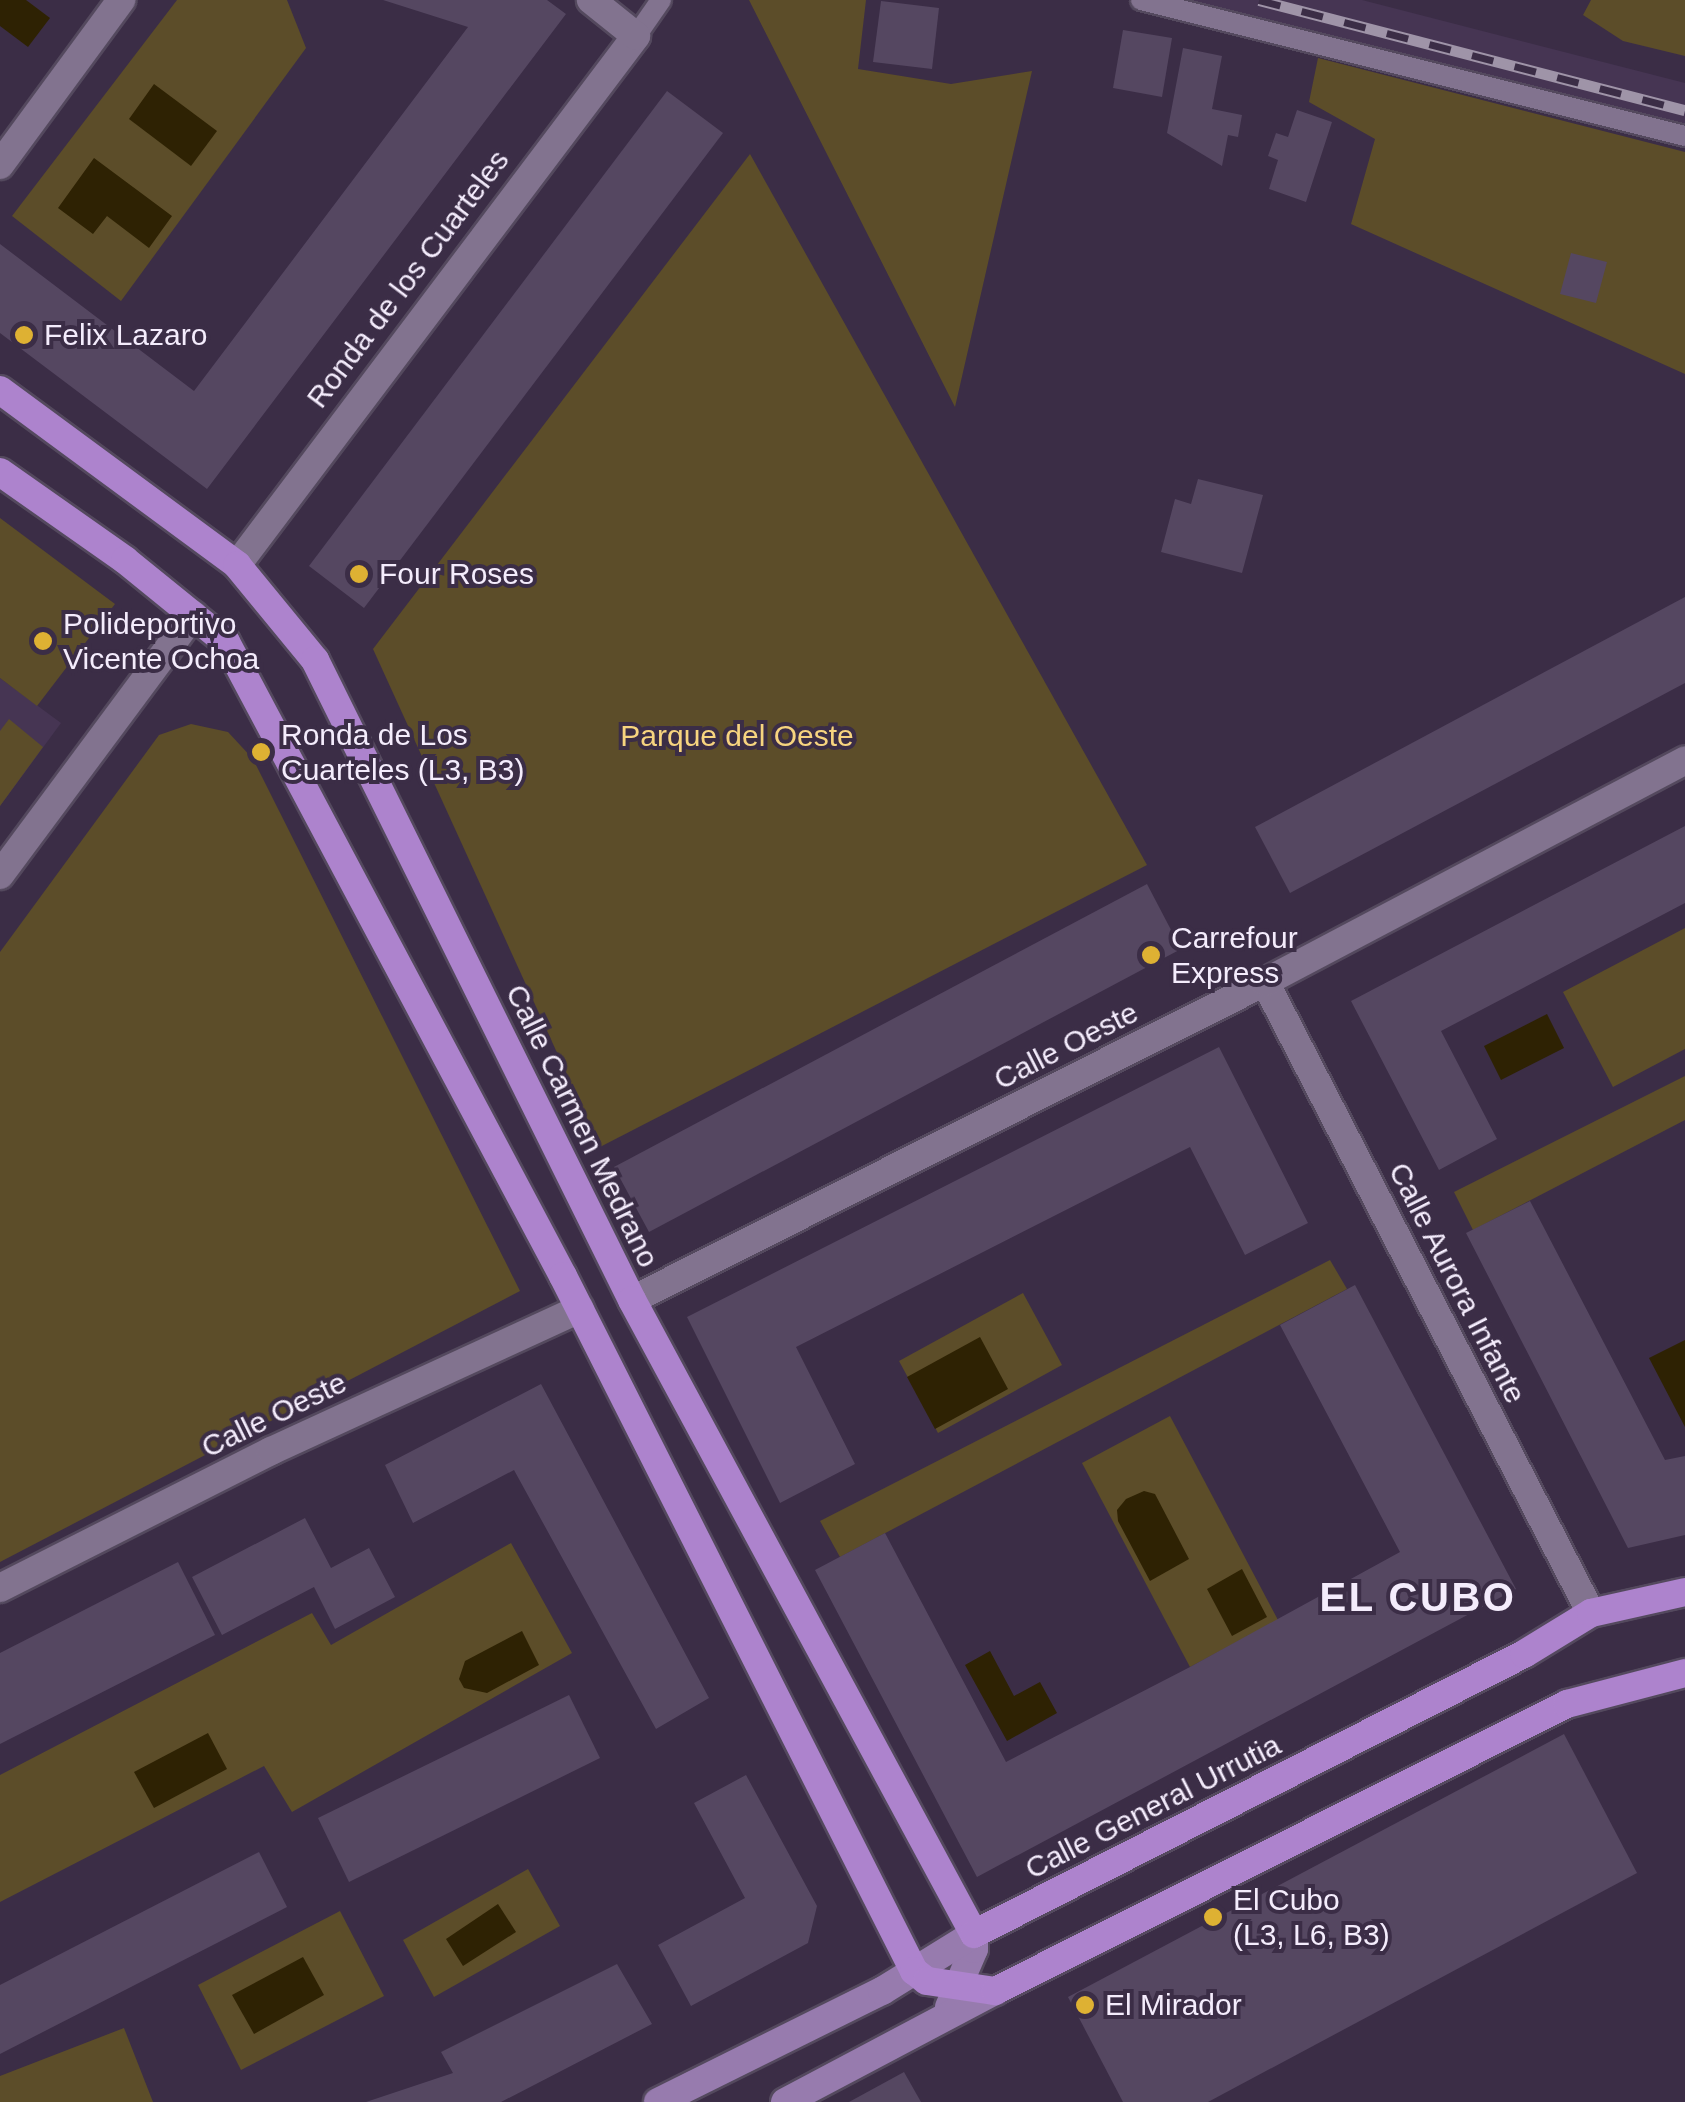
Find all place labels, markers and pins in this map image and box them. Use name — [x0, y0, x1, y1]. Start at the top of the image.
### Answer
place label: Felix Lazaro — [44, 317, 207, 353]
marker: Felix Lazaro — [13, 324, 35, 346]
place label: Four Roses — [379, 556, 534, 592]
marker: Four Roses — [348, 563, 370, 585]
place label: Polideportivo Vicente Ochoa — [63, 606, 259, 676]
marker: Polideportivo Vicente Ochoa — [32, 630, 54, 652]
place label: Ronda de Los Cuarteles (L3, B3) — [281, 717, 524, 788]
marker: Ronda de Los Cuarteles (L3, B3) — [250, 741, 272, 763]
place label: Carrefour Express — [1171, 920, 1298, 990]
marker: Carrefour Express — [1140, 944, 1162, 966]
place label: El Cubo (L3, L6, B3) — [1233, 1882, 1390, 1952]
marker: El Cubo (L3, L6, B3) — [1202, 1906, 1224, 1928]
place label: El Mirador — [1105, 1987, 1242, 2023]
marker: El Mirador — [1074, 1994, 1096, 2016]

